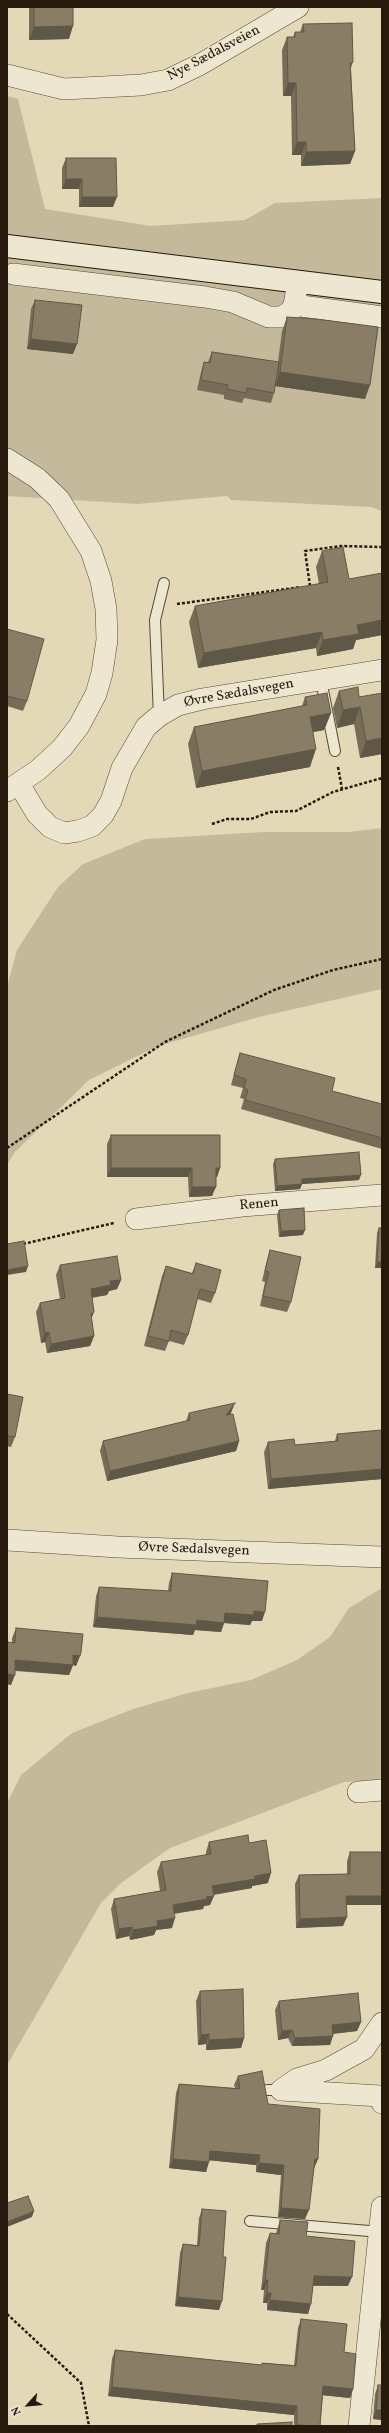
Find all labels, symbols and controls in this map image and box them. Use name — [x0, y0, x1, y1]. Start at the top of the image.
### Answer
street label: Nye Sædalsveien — [165, 22, 263, 86]
street label: Øvre Sædalsvegen — [183, 676, 295, 712]
street label: Renen — [239, 1195, 279, 1215]
street label: Øvre Sædalsvegen — [138, 1540, 250, 1560]
north arrow — [8, 2385, 48, 2425]
text: N — [8, 2404, 25, 2418]

